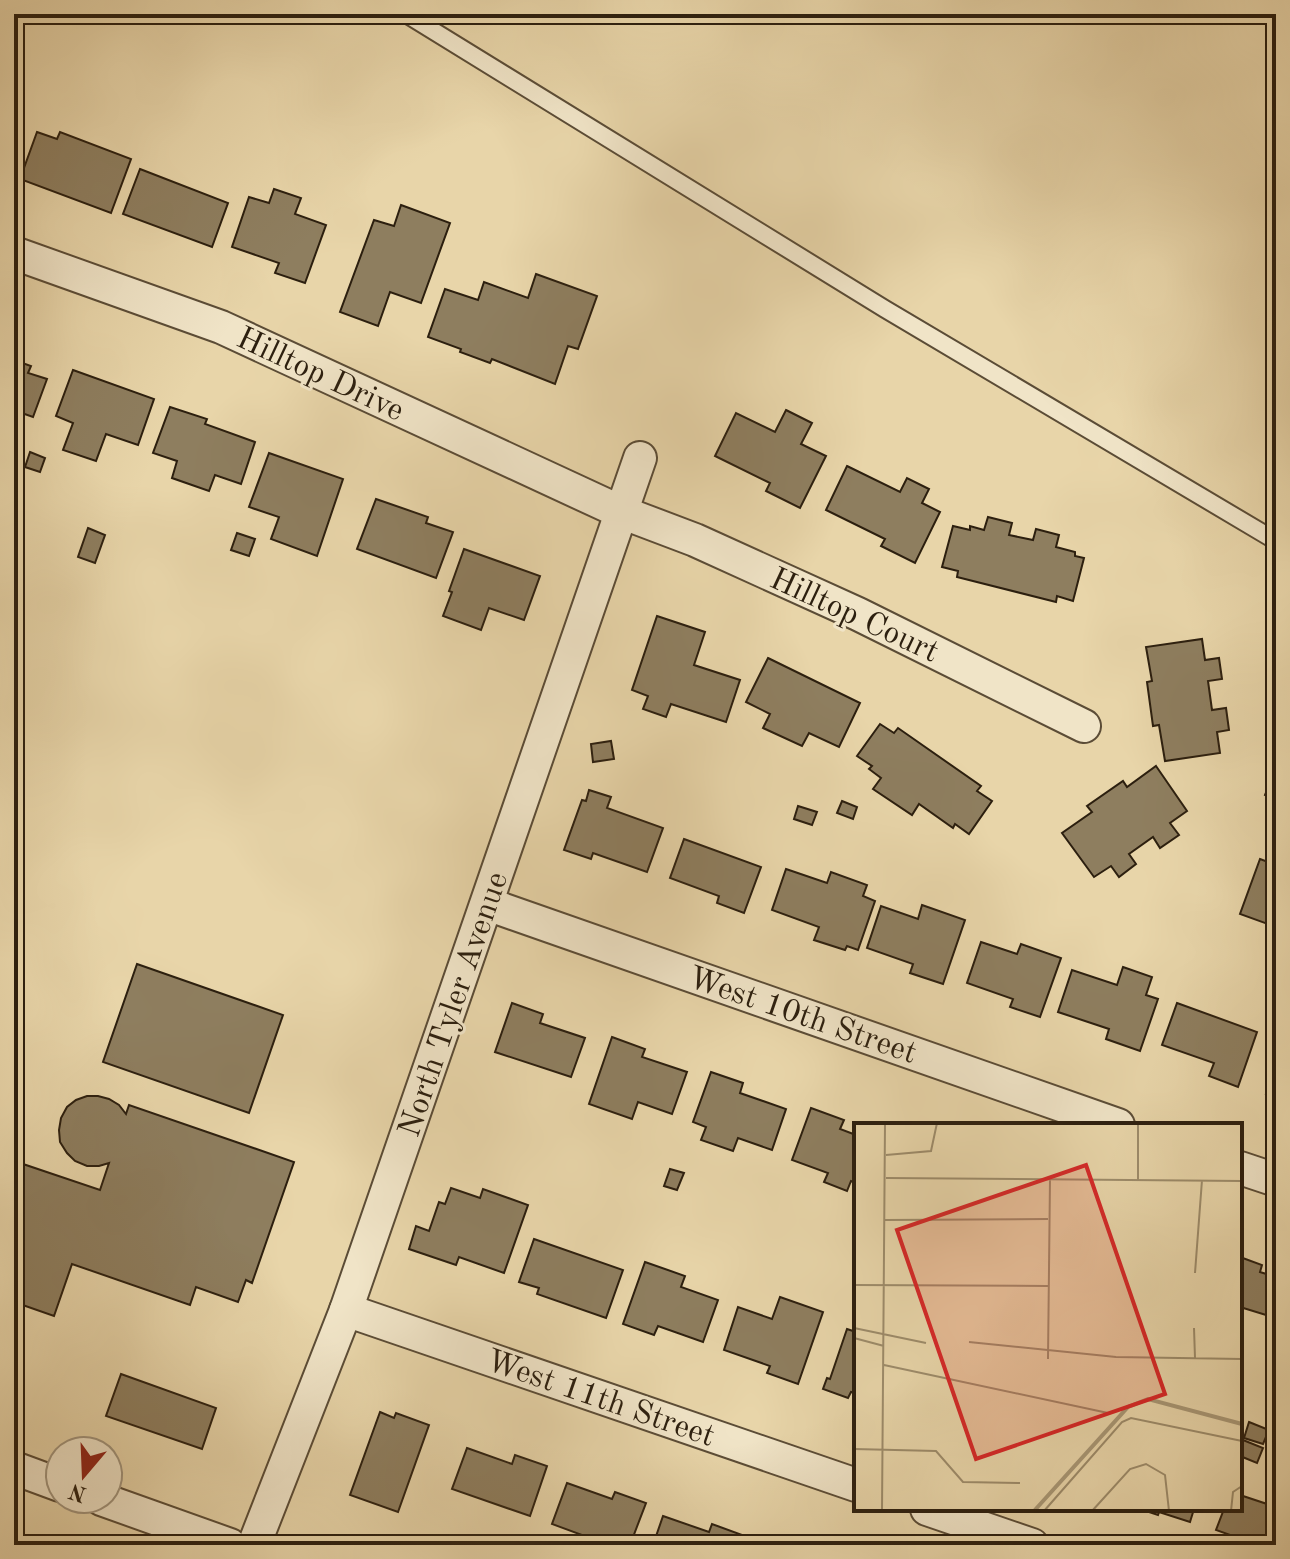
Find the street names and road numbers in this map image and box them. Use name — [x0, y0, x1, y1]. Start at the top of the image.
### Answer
street label: Hilltop Drive — [231, 323, 408, 428]
street label: Hilltop Court — [764, 564, 943, 670]
street label: North Tyler Avenue — [394, 868, 515, 1142]
street label: West 10th Street — [684, 963, 920, 1071]
street label: West 11th Street — [482, 1346, 718, 1454]

